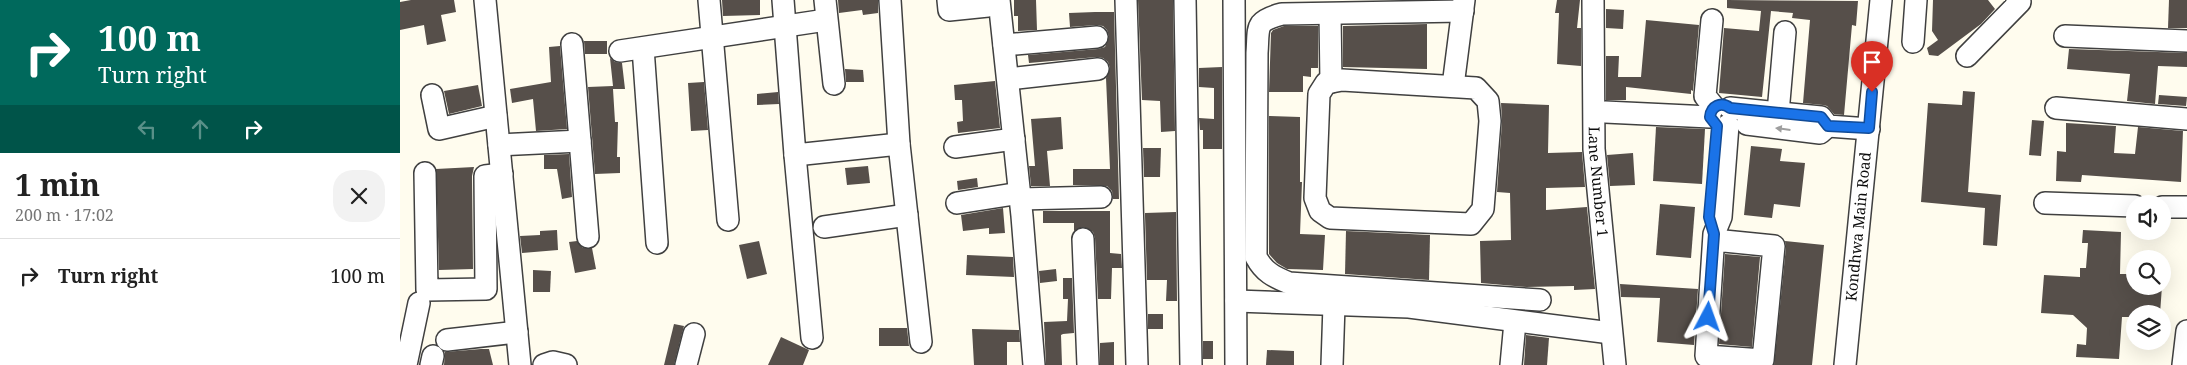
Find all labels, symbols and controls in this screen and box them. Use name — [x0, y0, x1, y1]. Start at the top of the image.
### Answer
text: 100 m — [98, 14, 201, 61]
icon: right — [15, 20, 80, 85]
pin — [1851, 41, 1893, 92]
icon: arrive — [1858, 48, 1886, 76]
text: Turn right — [98, 59, 207, 89]
icon: left — [133, 115, 161, 143]
icon: ahead — [186, 115, 214, 143]
icon: right — [239, 115, 267, 143]
one-way arrow — [1774, 125, 1790, 133]
street label: Lane Number 1 — [1585, 126, 1614, 238]
street label: Kondhwa Main Road — [1840, 151, 1875, 302]
text: 1 min — [15, 164, 100, 205]
button: close — [333, 170, 385, 222]
map controls — [2126, 195, 2171, 350]
button: sound — [2126, 195, 2171, 240]
text: 200 m · 17:02 — [15, 204, 114, 226]
button: search — [2126, 250, 2171, 295]
icon: right — [15, 262, 43, 290]
text: Turn right — [58, 263, 158, 289]
text: 100 m — [330, 263, 385, 289]
position arrow — [1681, 290, 1733, 342]
button: layers — [2126, 305, 2171, 350]

